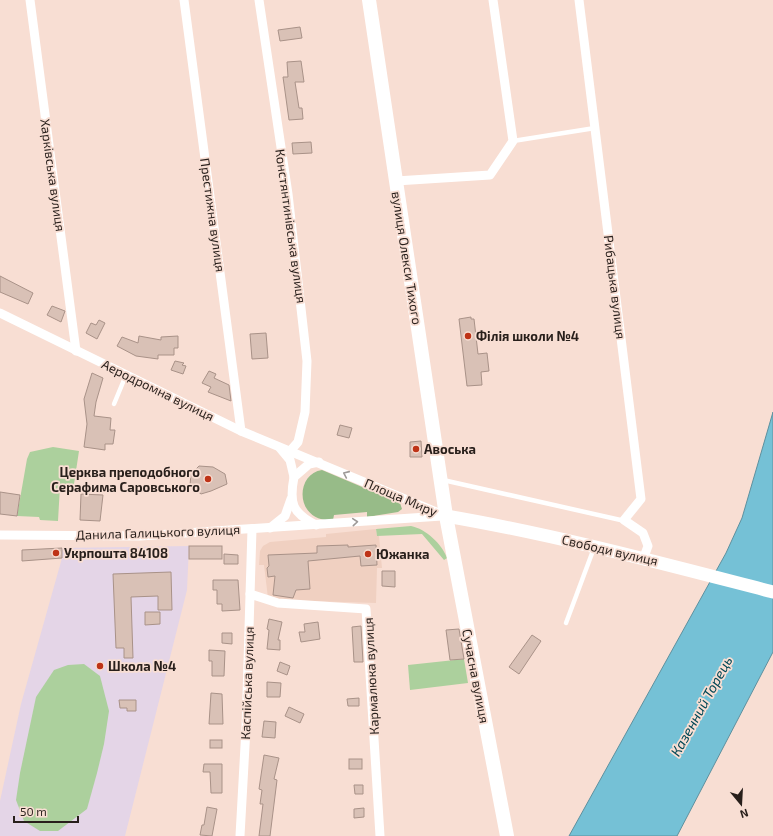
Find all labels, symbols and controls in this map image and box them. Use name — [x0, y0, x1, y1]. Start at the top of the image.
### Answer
street label: Харківська вулиця — [37, 118, 69, 232]
street label: Констянтинівська вулиця — [272, 148, 310, 304]
street label: Престижна вулиця — [197, 157, 229, 273]
street label: вулиця Олекси Тихого — [389, 190, 425, 326]
street label: Рибацька вулиця — [601, 234, 629, 340]
place label: Філія школи №4 — [476, 328, 579, 344]
marker: Філія школи №4 — [463, 331, 473, 341]
street label: Аеродромна вулиця — [99, 356, 217, 424]
place label: Авоська — [424, 441, 476, 457]
marker: Авоська — [411, 444, 421, 454]
place label: Церква преподобного Серафима Саровського — [51, 464, 200, 495]
one-way arrow — [342, 471, 350, 479]
marker: Церква преподобного Серафима Саровського — [203, 474, 213, 484]
street label: Площа Миру — [362, 474, 440, 520]
one-way arrow — [352, 517, 358, 526]
street label: Данила Галицького вулиця — [76, 521, 240, 543]
street label: Свободи вулиця — [560, 531, 660, 569]
place label: Укрпошта 84108 — [64, 545, 168, 561]
place label: Южанка — [376, 546, 429, 562]
marker: Укрпошта 84108 — [51, 548, 61, 558]
marker: Южанка — [363, 549, 373, 559]
street label: Кармалюка вулиця — [360, 617, 382, 735]
street label: Каспійська вулиця — [237, 626, 257, 740]
street label: Сучасна вулиця — [459, 628, 493, 724]
water label: Казенний Торець — [666, 653, 736, 759]
place label: Школа №4 — [108, 658, 176, 674]
marker: Школа №4 — [95, 661, 105, 671]
north arrow — [721, 784, 761, 824]
scale bar — [14, 798, 78, 824]
text: 50 m — [20, 804, 47, 818]
text: N — [738, 807, 750, 821]

